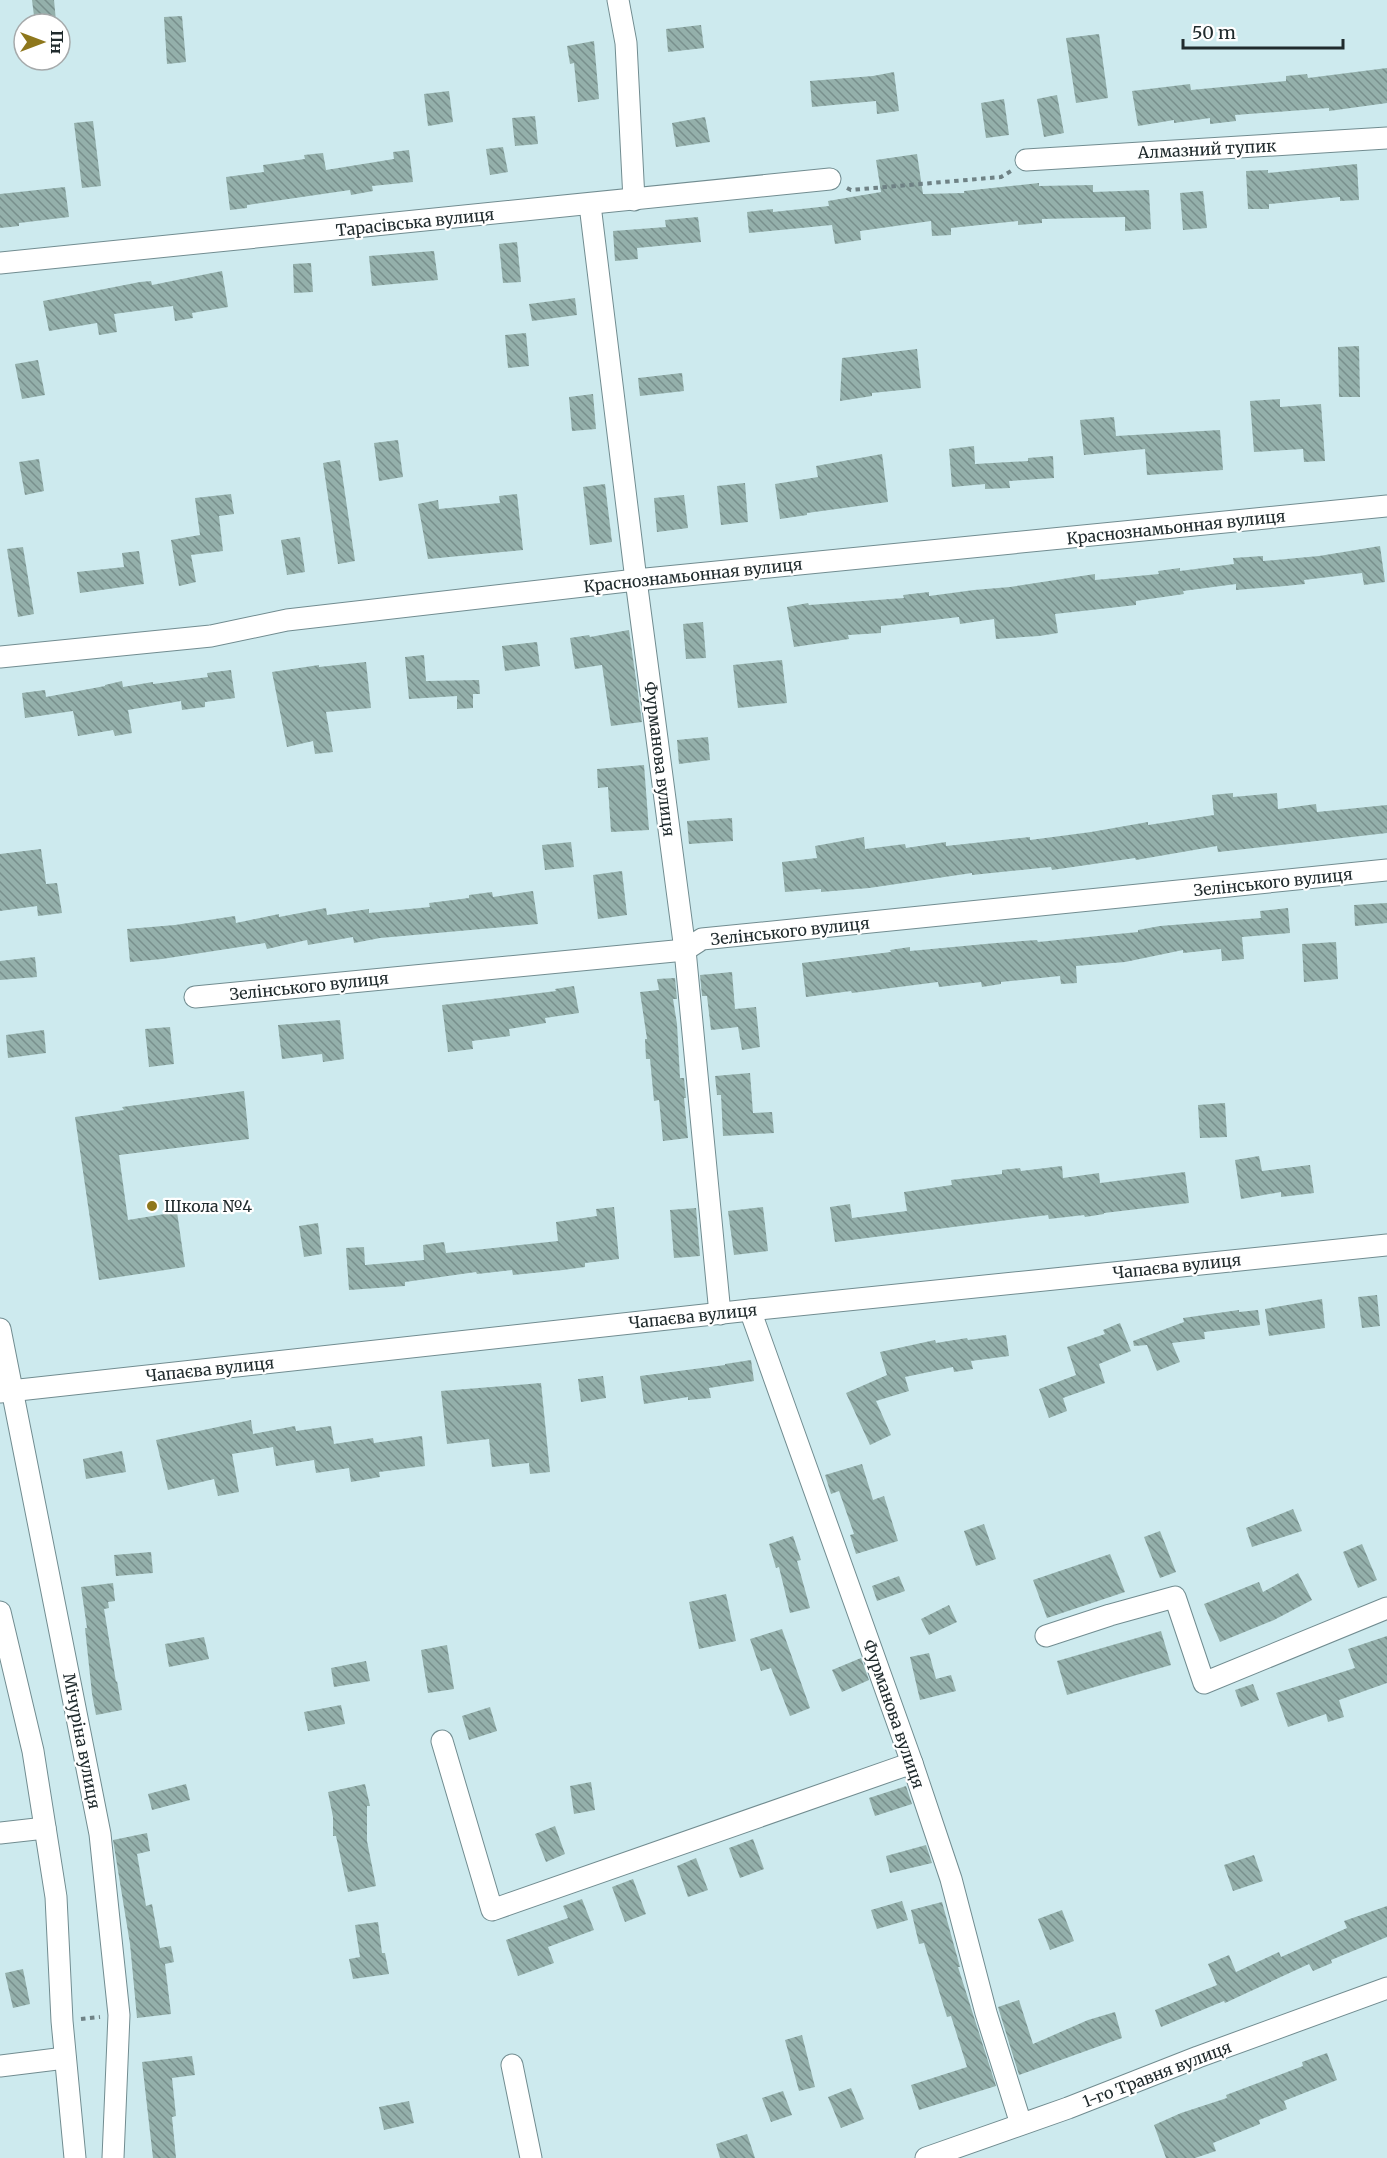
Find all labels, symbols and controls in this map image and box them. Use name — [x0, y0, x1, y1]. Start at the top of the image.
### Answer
north arrow — [12, 12, 72, 72]
scale bar — [1183, 12, 1344, 50]
text: 50 m — [1192, 21, 1236, 44]
text: Пн — [47, 30, 67, 54]
street label: Алмазний тупик — [1136, 135, 1277, 163]
street label: Тарасівська вулиця — [335, 204, 495, 240]
street label: Краснознамьонная вулиця — [1066, 506, 1286, 548]
street label: Краснознамьонная вулиця — [583, 554, 803, 596]
street label: Фурманова вулиця — [641, 680, 679, 838]
street label: Зелінського вулиця — [1192, 864, 1354, 900]
street label: Зелінського вулиця — [709, 913, 871, 949]
street label: Зелінського вулиця — [228, 968, 390, 1004]
place label: Школа №4 — [164, 1196, 252, 1216]
marker: Школа №4 — [145, 1199, 159, 1213]
street label: Чапаєва вулиця — [1112, 1249, 1242, 1283]
street label: Чапаєва вулиця — [628, 1299, 758, 1333]
street label: Чапаєва вулиця — [145, 1352, 275, 1386]
street label: Фурманова вулиця — [859, 1637, 929, 1791]
street label: Мічуріна вулиця — [59, 1671, 105, 1811]
street label: 1-го Травня вулиця — [1080, 2036, 1234, 2112]

